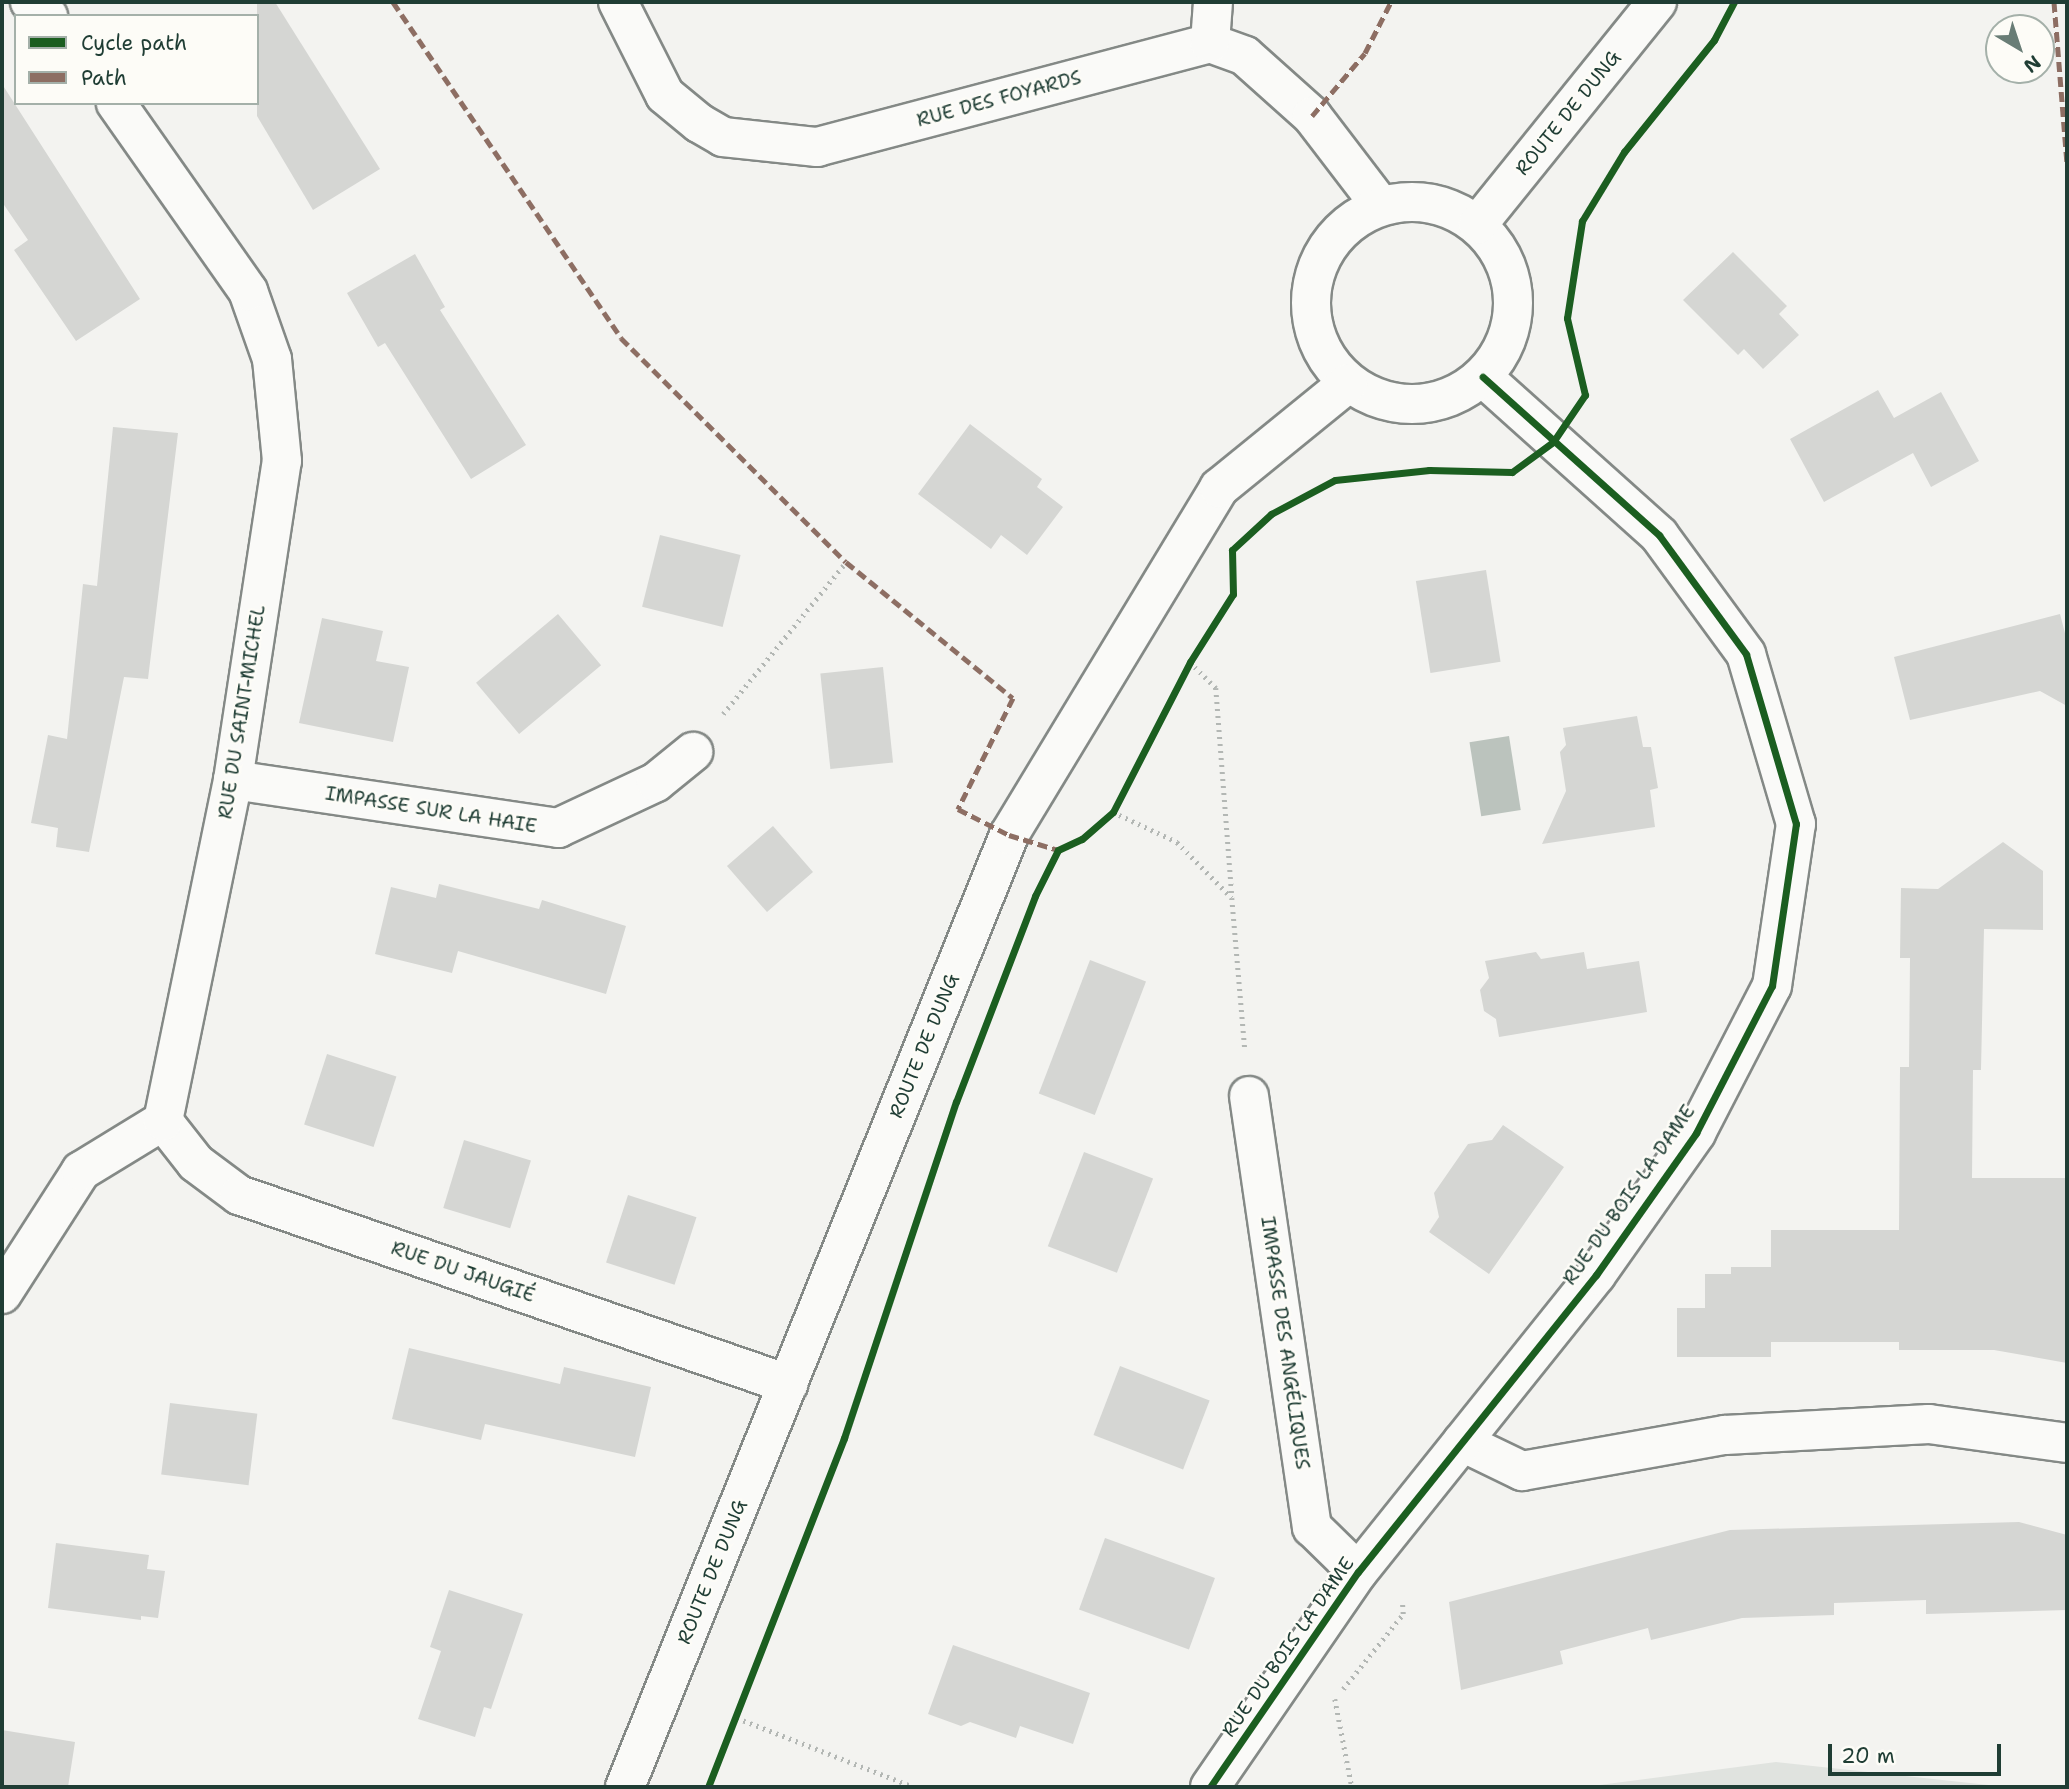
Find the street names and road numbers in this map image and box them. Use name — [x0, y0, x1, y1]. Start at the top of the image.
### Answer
street label: ROUTE DE DUNG — [1511, 46, 1625, 180]
street label: RUE DES FOYARDS — [914, 66, 1084, 132]
street label: RUE DU SAINT-MICHEL — [214, 603, 270, 821]
street label: IMPASSE SUR LA HAIE — [324, 782, 538, 838]
street label: ROUTE DE DUNG — [885, 970, 963, 1122]
street label: RUE DU BOIS LA DAME — [1558, 1101, 1700, 1289]
street label: IMPASSE DES ANGÉLIQUES — [1256, 1215, 1314, 1471]
street label: RUE DU JAUGIÉ — [388, 1237, 538, 1307]
street label: ROUTE DE DUNG — [673, 1496, 751, 1648]
street label: RUE DU BOIS LA DAME — [1217, 1553, 1359, 1741]

